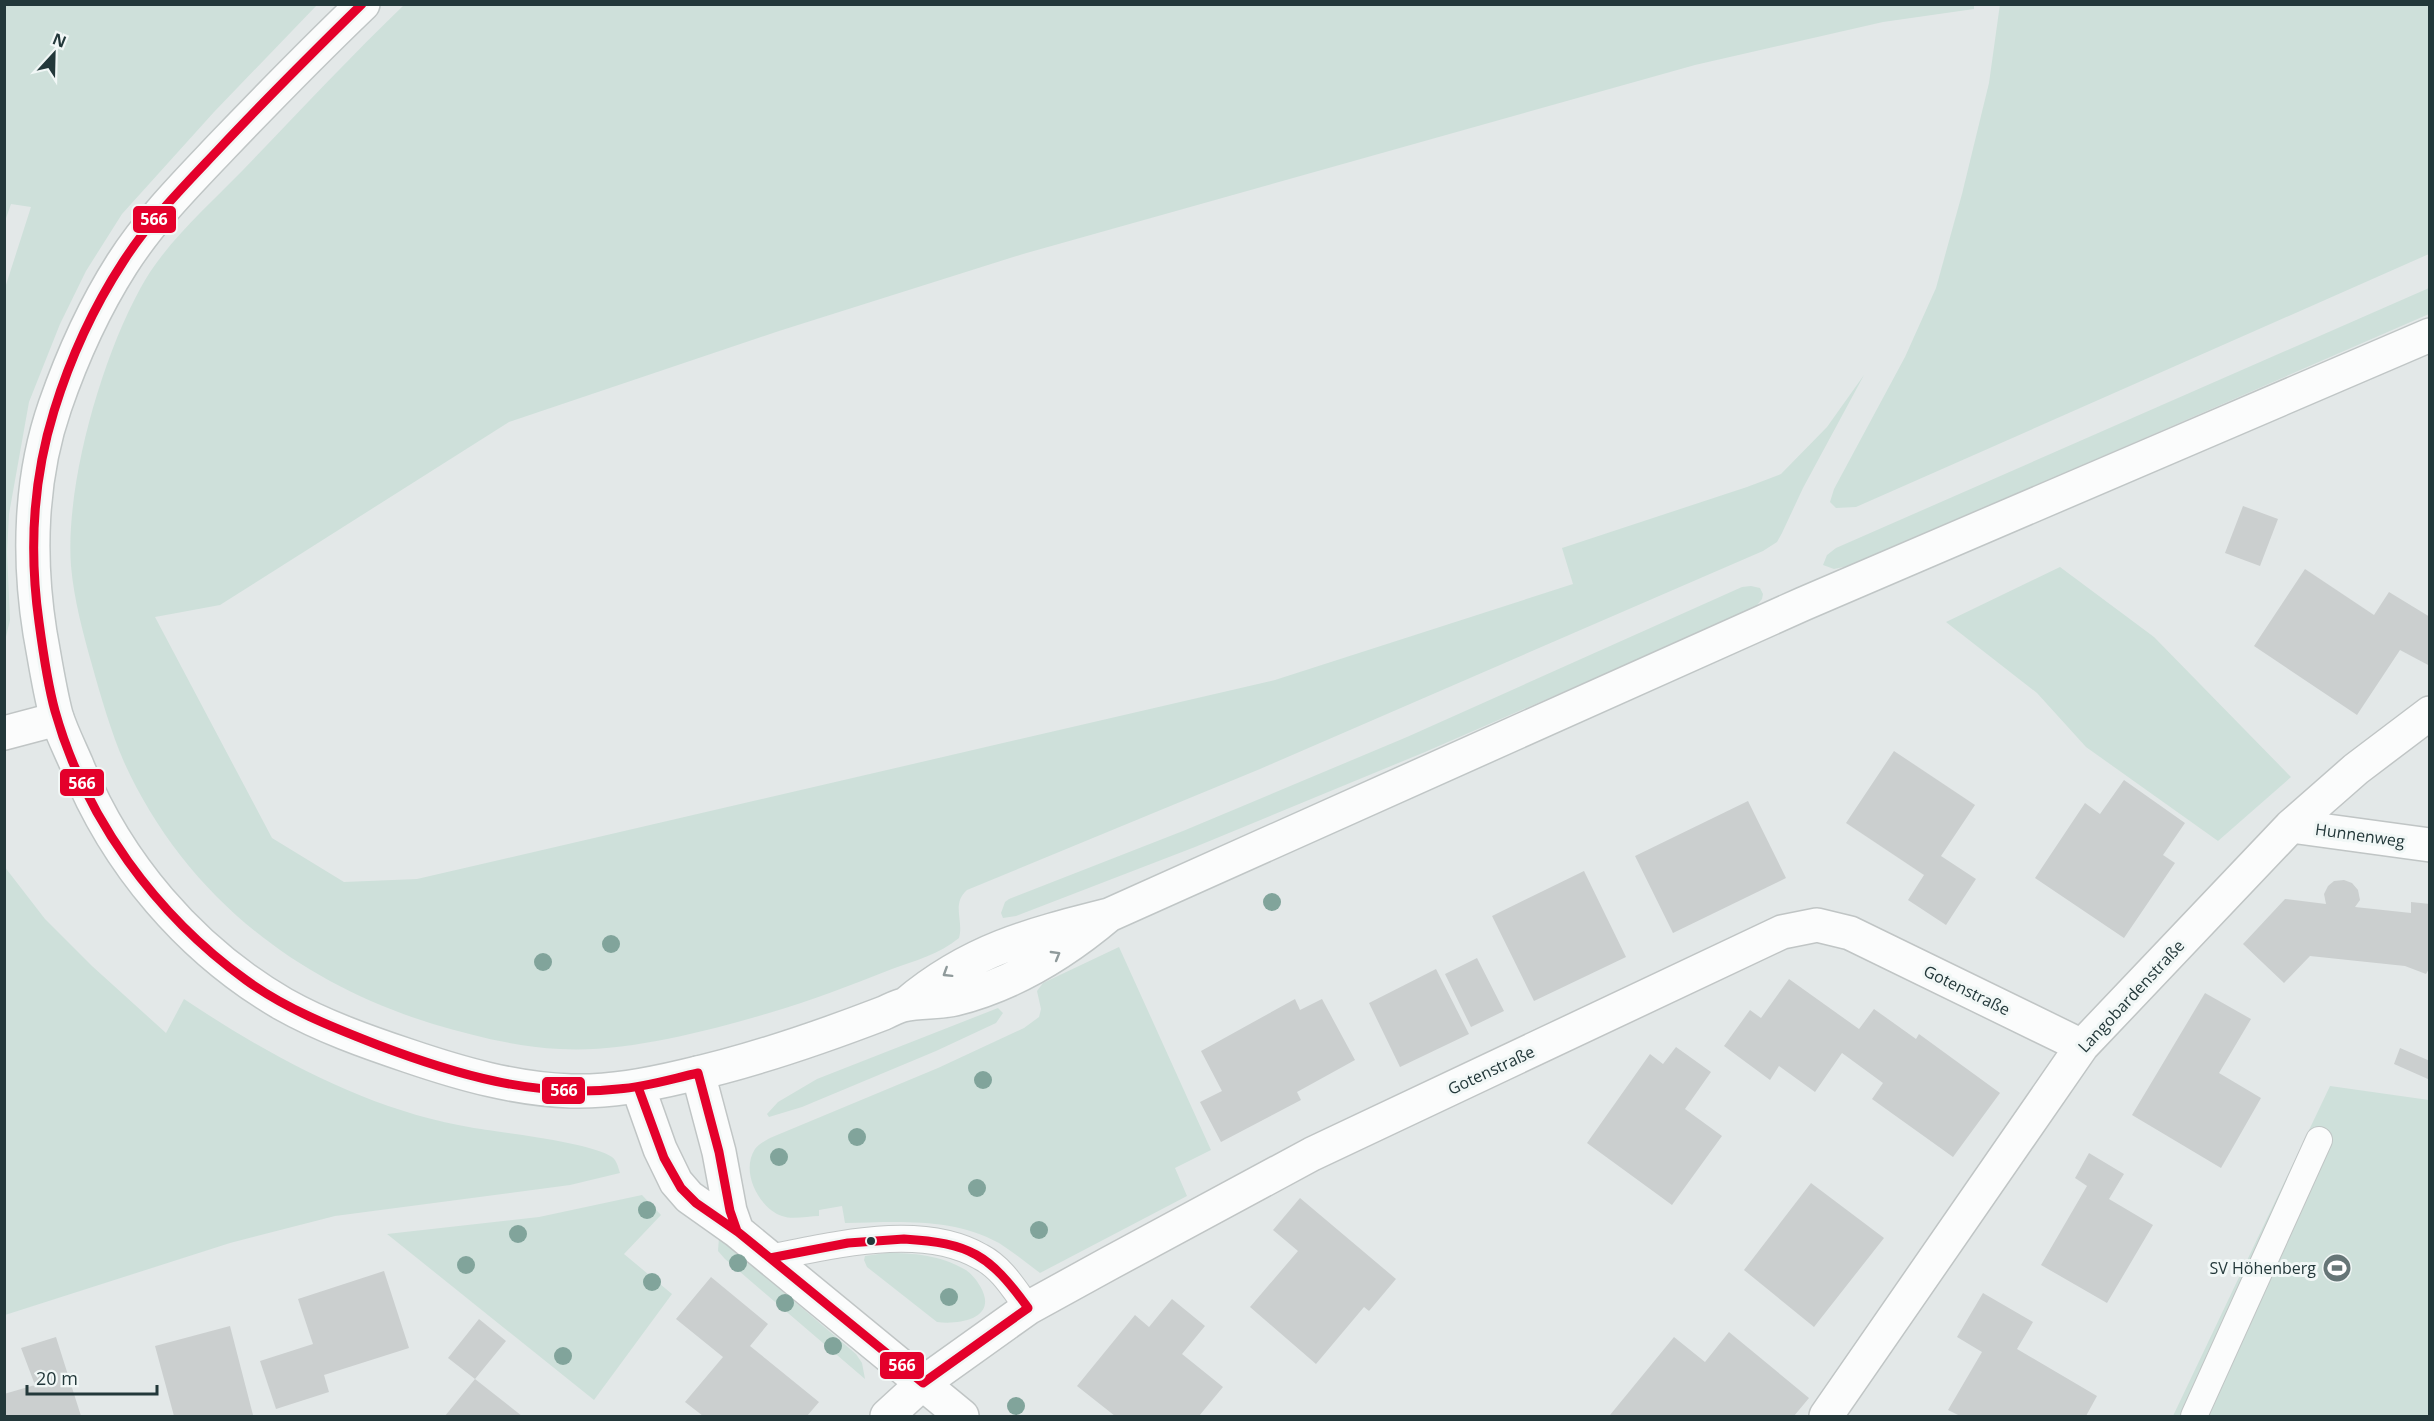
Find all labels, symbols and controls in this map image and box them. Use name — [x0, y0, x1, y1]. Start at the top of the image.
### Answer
north arrow — [24, 24, 84, 84]
text: N — [49, 27, 70, 53]
line badge: 566 — [132, 205, 177, 234]
text: 566 — [140, 208, 168, 230]
line badge: 566 — [59, 768, 105, 797]
text: 566 — [68, 772, 96, 794]
street label: Hunnenweg — [2314, 818, 2406, 852]
street label: Langobardenstraße — [2073, 935, 2189, 1057]
one-way arrow — [1050, 951, 1060, 962]
street label: Gotenstraße — [1920, 960, 2014, 1020]
one-way arrow — [943, 966, 954, 977]
street label: Gotenstraße — [1444, 1040, 1538, 1100]
line badge: 566 — [541, 1076, 586, 1105]
text: 566 — [550, 1079, 578, 1101]
unlabelled marker — [865, 1235, 877, 1247]
sports icon: SV Höhenberg — [2321, 1252, 2353, 1284]
place label: SV Höhenberg — [2210, 1257, 2316, 1279]
line badge: 566 — [879, 1351, 925, 1380]
text: 566 — [888, 1354, 916, 1376]
scale bar — [27, 1358, 158, 1396]
text: 20 m — [36, 1366, 78, 1390]

